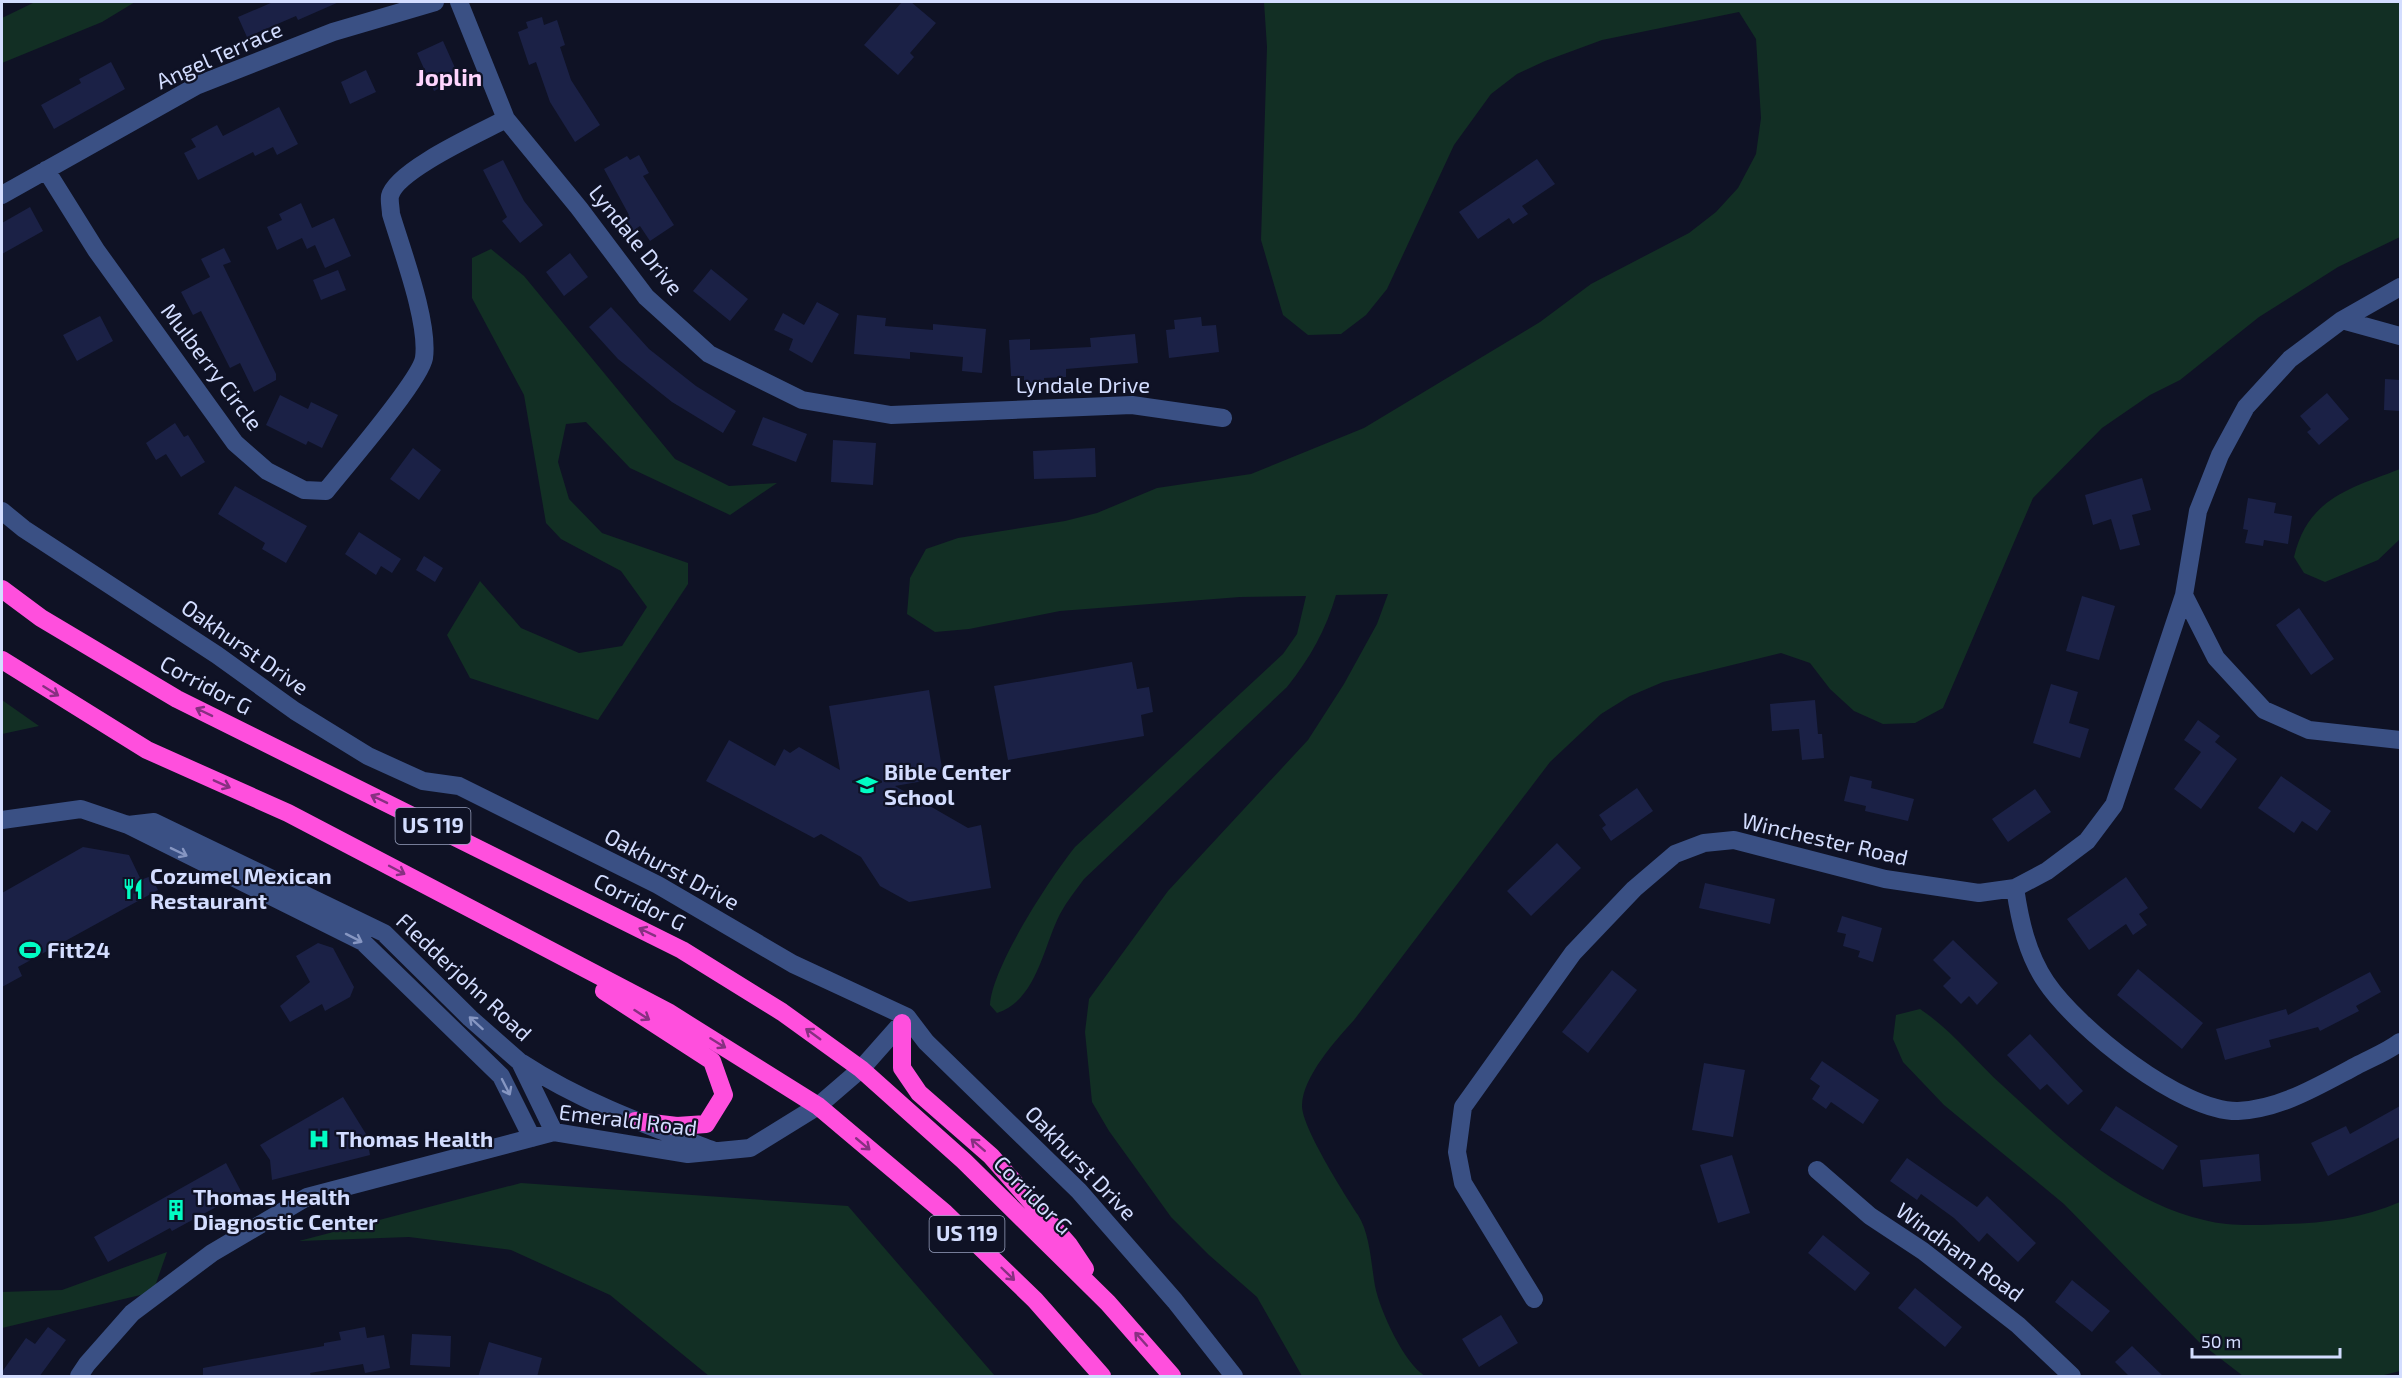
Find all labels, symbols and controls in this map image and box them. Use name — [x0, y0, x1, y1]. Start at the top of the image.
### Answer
street label: Angel Terrace — [152, 15, 286, 93]
district label: Joplin — [416, 62, 482, 91]
street label: Lyndale Drive — [584, 179, 689, 300]
street label: Mulberry Circle — [157, 298, 269, 435]
street label: Lyndale Drive — [1016, 371, 1150, 397]
street label: Oakhurst Drive — [177, 593, 314, 700]
street label: Corridor G — [156, 649, 257, 719]
one-way arrow — [42, 686, 59, 698]
one-way arrow — [195, 706, 213, 718]
place label: Bible Center School — [884, 758, 1012, 809]
school or university icon: Bible Center School — [855, 773, 879, 797]
one-way arrow — [212, 779, 231, 790]
one-way arrow — [370, 793, 388, 804]
street label: Winchester Road — [1740, 806, 1911, 870]
road number: US 119 — [396, 808, 470, 844]
street label: Oakhurst Drive — [601, 822, 744, 915]
one-way arrow — [170, 847, 188, 859]
place label: Cozumel Mexican Restaurant — [150, 862, 332, 913]
one-way arrow — [387, 865, 405, 876]
street label: Corridor G — [590, 867, 691, 935]
restaurant icon: Cozumel Mexican Restaurant — [121, 877, 145, 901]
street label: Fledderjohn Road — [391, 907, 538, 1046]
one-way arrow — [639, 926, 657, 938]
one-way arrow — [345, 933, 363, 944]
place label: Fitt24 — [47, 936, 110, 962]
sports icon: Fitt24 — [18, 938, 42, 962]
one-way arrow — [633, 1009, 650, 1021]
one-way arrow — [469, 1016, 484, 1030]
one-way arrow — [806, 1028, 822, 1041]
one-way arrow — [709, 1036, 726, 1049]
one-way arrow — [501, 1077, 512, 1095]
street label: Emerald Road — [558, 1098, 699, 1140]
street label: Oakhurst Drive — [1021, 1100, 1143, 1225]
place label: Thomas Health — [336, 1125, 493, 1151]
hospital icon: Thomas Health — [307, 1127, 331, 1151]
one-way arrow — [855, 1137, 870, 1151]
one-way arrow — [971, 1138, 986, 1152]
street label: Corridor G — [989, 1150, 1078, 1239]
place label: Thomas Health Diagnostic Center — [193, 1183, 378, 1234]
street label: Windham Road — [1892, 1196, 2029, 1306]
building icon: Thomas Health Diagnostic Center — [164, 1198, 188, 1222]
road number: US 119 — [930, 1216, 1004, 1252]
one-way arrow — [1000, 1266, 1015, 1281]
scale bar — [2192, 1321, 2340, 1359]
text: 50 m — [2201, 1330, 2241, 1352]
one-way arrow — [1134, 1331, 1148, 1346]

